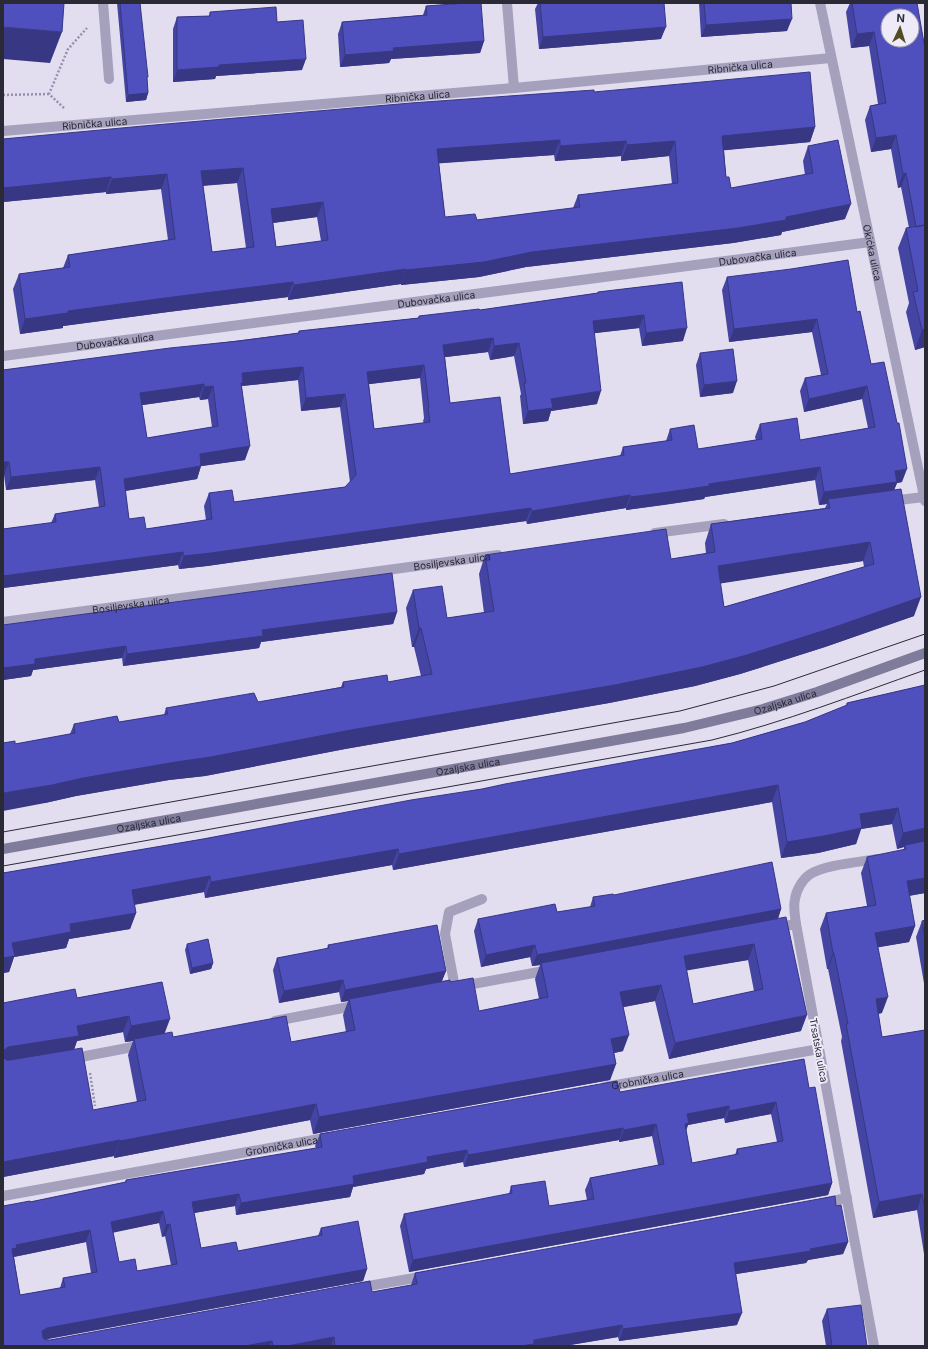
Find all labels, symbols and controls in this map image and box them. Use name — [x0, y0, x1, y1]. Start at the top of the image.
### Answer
north arrow — [880, 8, 920, 48]
text: N — [896, 11, 905, 25]
street label: Ribnička ulica — [707, 58, 773, 76]
street label: Ribnička ulica — [385, 87, 451, 105]
street label: Ribnička ulica — [62, 115, 128, 132]
street label: Okićka ulica — [861, 223, 884, 282]
street label: Dubovačka ulica — [718, 246, 797, 268]
street label: Dubovačka ulica — [397, 288, 476, 310]
street label: Dubovačka ulica — [76, 330, 155, 352]
street label: Bosiljevska ulica — [413, 550, 491, 572]
street label: Bosiljevska ulica — [91, 594, 170, 616]
street label: Ozaljska ulica — [752, 687, 818, 717]
street label: Ozaljska ulica — [435, 755, 501, 778]
street label: Ozaljska ulica — [116, 812, 182, 835]
street label: Trsatska ulica — [807, 1017, 831, 1083]
street label: Grobnička ulica — [610, 1067, 685, 1092]
street label: Grobnička ulica — [244, 1133, 319, 1158]

